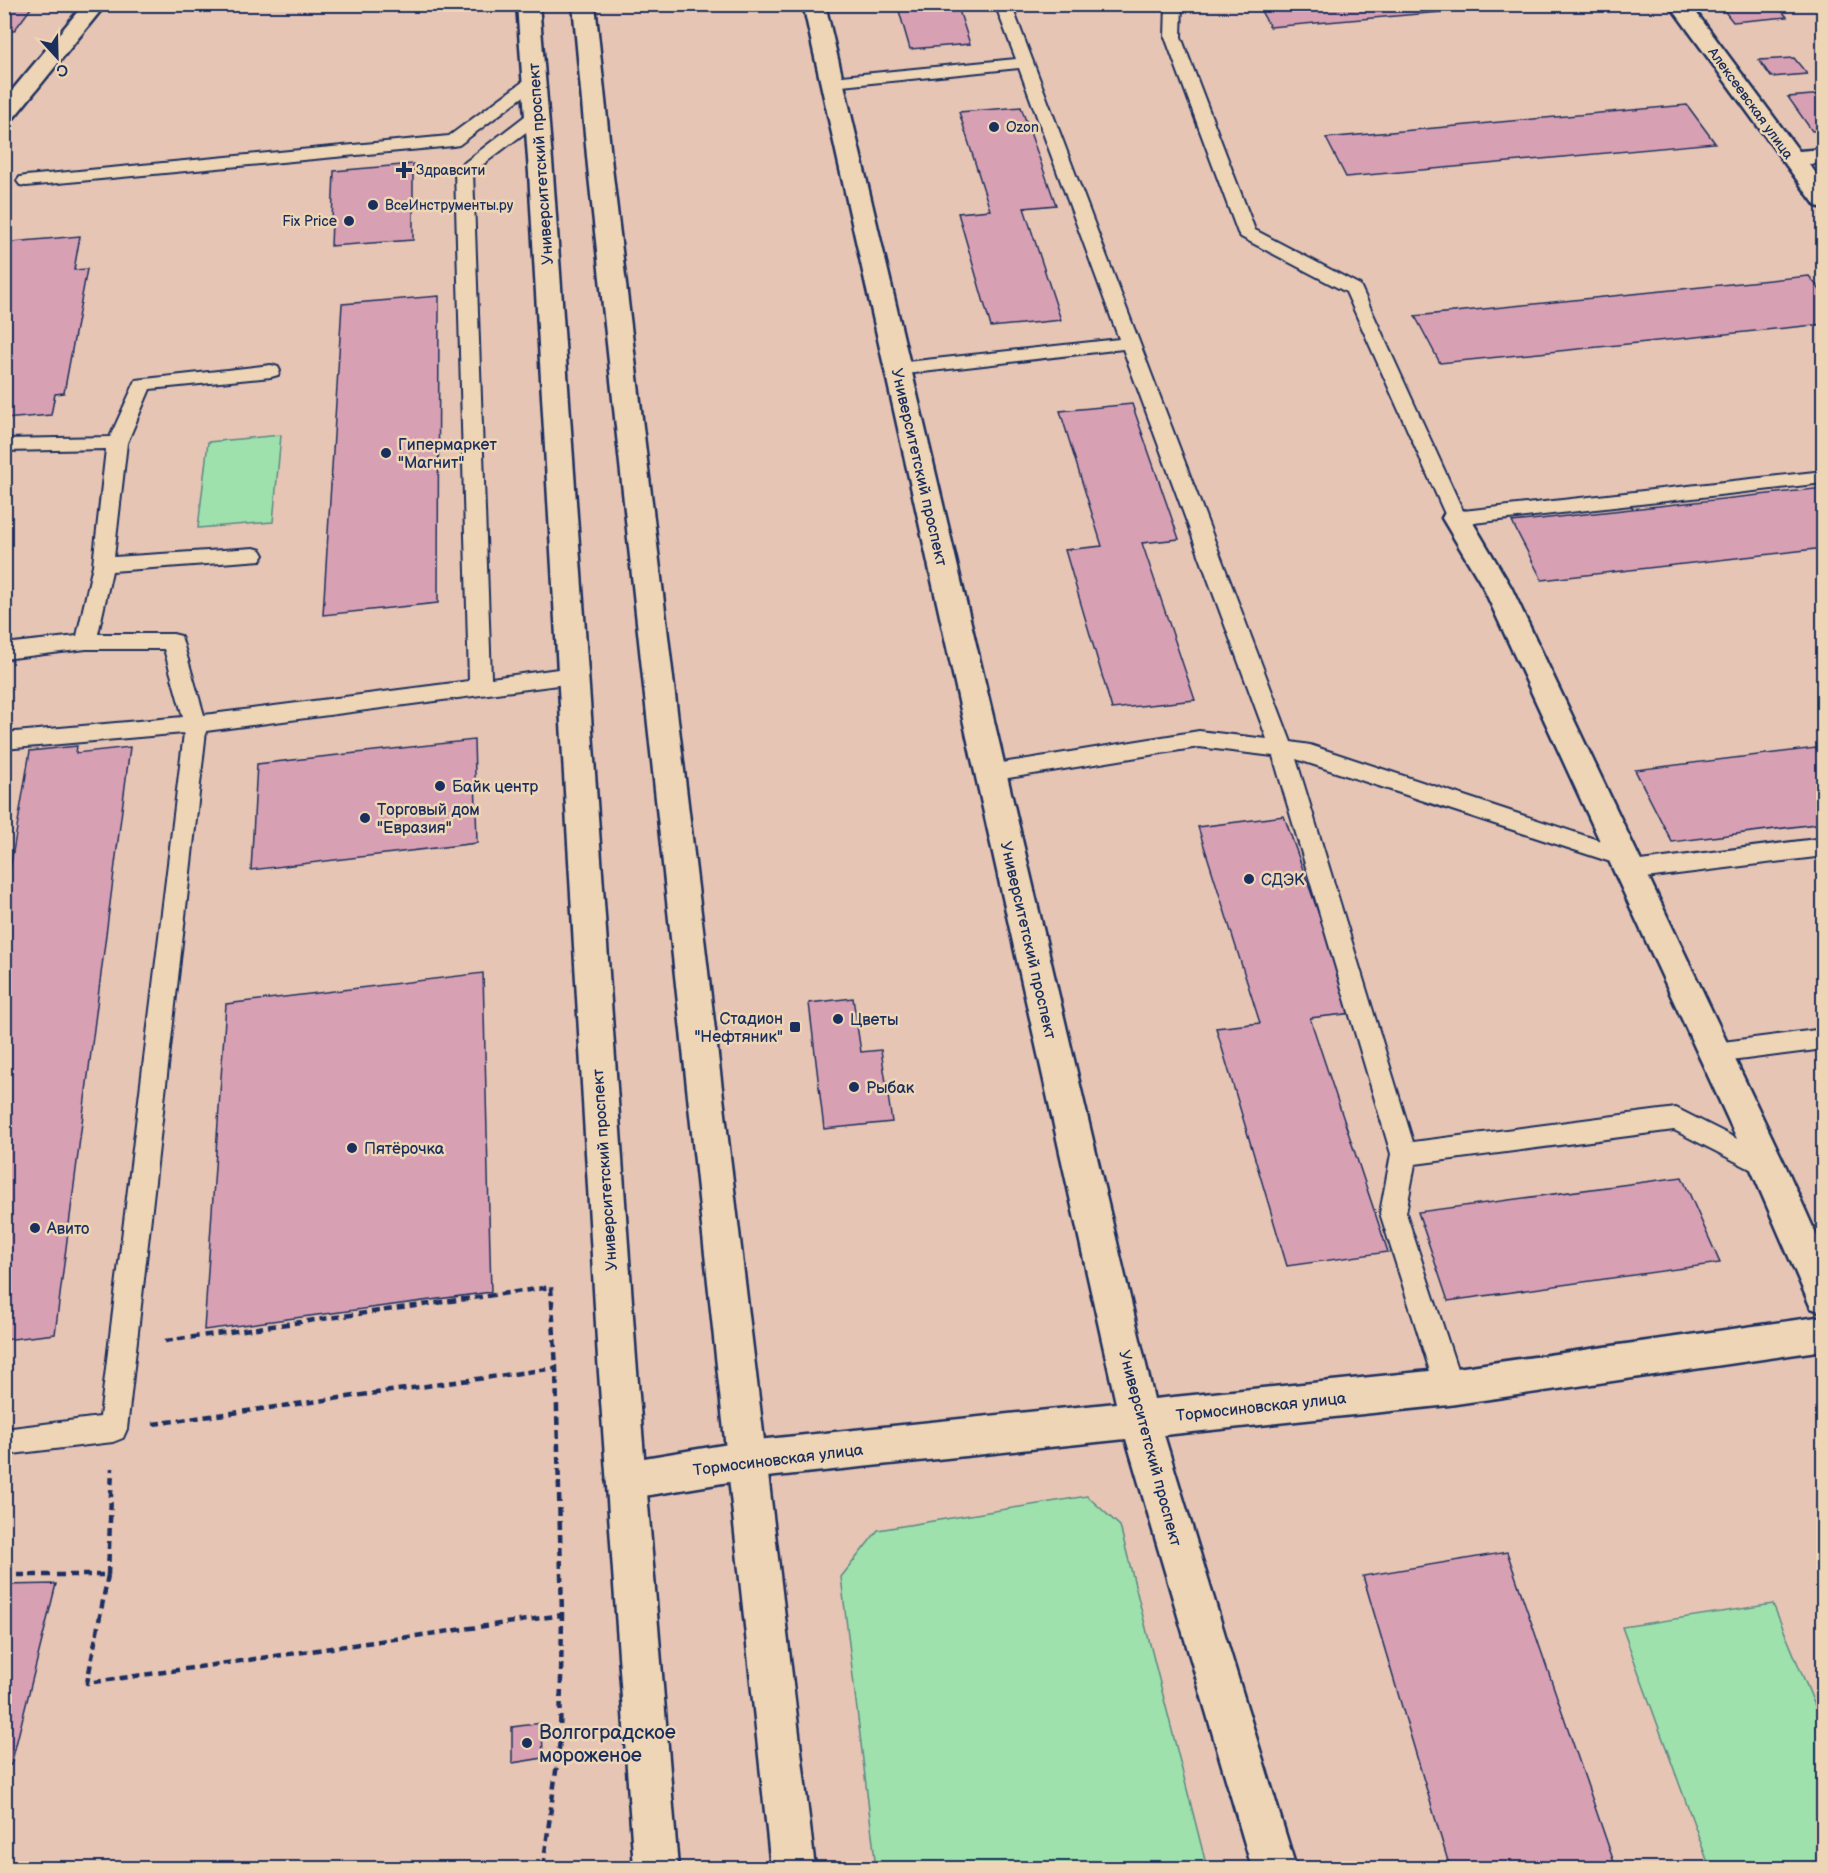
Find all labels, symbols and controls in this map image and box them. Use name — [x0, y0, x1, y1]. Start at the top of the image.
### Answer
north arrow — [27, 27, 87, 87]
street label: Алексеевская улица — [1704, 43, 1797, 163]
text: С — [53, 59, 71, 80]
street label: Университетский проспект — [525, 62, 558, 265]
place label: Ozon — [1006, 119, 1039, 136]
marker: Ozon — [987, 120, 1001, 134]
place label: Здравсити — [416, 162, 485, 179]
marker: Здравсити — [397, 163, 411, 177]
place label: ВсеИнструменты.ру — [385, 197, 514, 214]
marker: ВсеИнструменты.ру — [366, 198, 380, 212]
place label: Fix Price — [282, 213, 337, 230]
marker: Fix Price — [342, 214, 356, 228]
street label: Университетский проспект — [887, 367, 951, 569]
place label: Гипермаркет "Магнит" — [398, 436, 497, 473]
marker: Гипермаркет "Магнит" — [379, 446, 393, 460]
place label: Байк центр — [452, 778, 538, 797]
marker: Байк центр — [433, 779, 447, 793]
place label: Торговый дом "Евразия" — [377, 801, 480, 838]
marker: Торговый дом "Евразия" — [358, 811, 372, 825]
street label: Университетский проспект — [996, 840, 1060, 1042]
place label: СДЭК — [1261, 871, 1305, 890]
marker: СДЭК — [1242, 872, 1256, 886]
place label: Стадион "Нефтяник" — [694, 1010, 783, 1047]
place label: Цветы — [850, 1011, 898, 1030]
marker: Цветы — [831, 1012, 845, 1026]
marker: Стадион "Нефтяник" — [788, 1020, 802, 1034]
street label: Университетский проспект — [589, 1068, 622, 1271]
place label: Рыбак — [866, 1079, 915, 1098]
marker: Рыбак — [847, 1080, 861, 1094]
place label: Пятёрочка — [364, 1140, 445, 1159]
marker: Пятёрочка — [345, 1141, 359, 1155]
place label: Авито — [46, 1220, 89, 1239]
marker: Авито — [28, 1221, 42, 1235]
street label: Университетский проспект — [1114, 1348, 1185, 1549]
street label: Тормосиновская улица — [1175, 1389, 1348, 1426]
street label: Тормосиновская улица — [692, 1441, 865, 1480]
place label: Волгоградское мороженое — [539, 1721, 676, 1768]
marker: Волгоградское мороженое — [520, 1736, 534, 1750]

